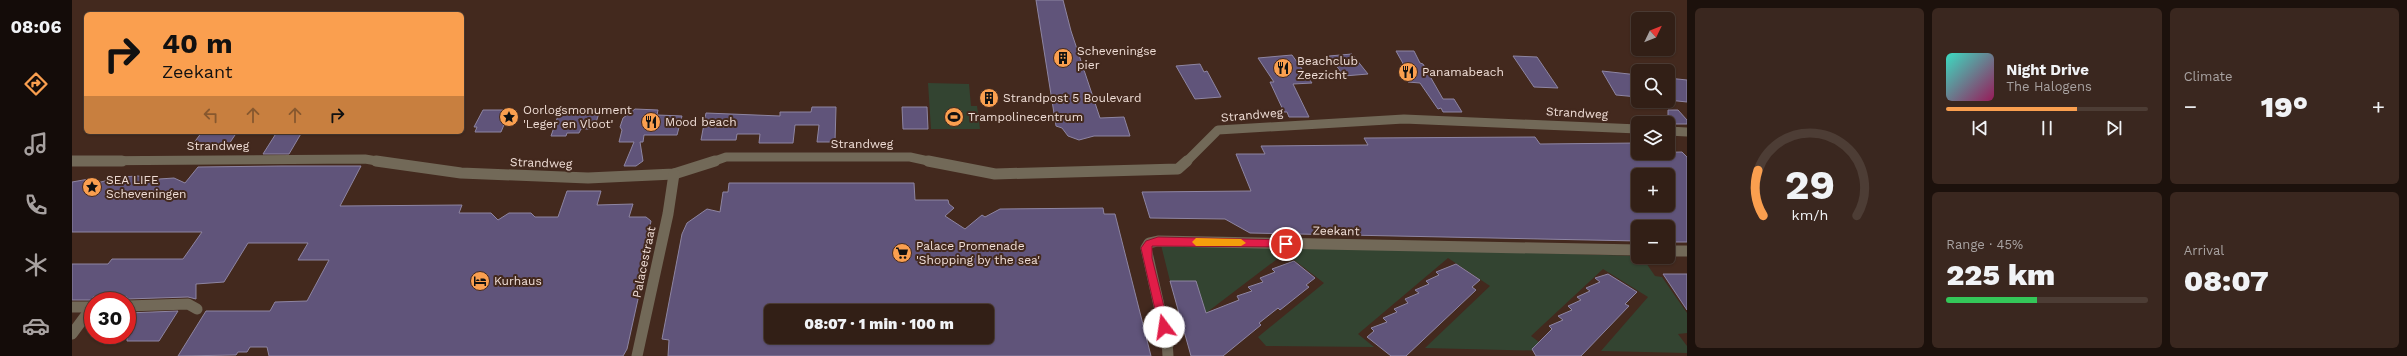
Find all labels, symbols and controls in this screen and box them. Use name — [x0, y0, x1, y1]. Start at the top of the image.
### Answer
north arrow — [1631, 12, 1675, 56]
map controls — [1631, 12, 1675, 264]
text: 08:06 — [11, 16, 62, 37]
text: 40 m — [162, 27, 232, 60]
icon: right — [96, 28, 148, 80]
place label: Scheveningse pier — [1077, 44, 1157, 72]
building icon: Scheveningse pier — [1052, 47, 1074, 69]
place label: Beachclub Zeezicht — [1297, 54, 1358, 82]
restaurant icon: Beachclub Zeezicht — [1272, 57, 1294, 79]
text: Zeekant — [162, 61, 232, 82]
restaurant icon: Panamabeach — [1397, 61, 1419, 83]
text: Night Drive — [2006, 61, 2089, 79]
button: search — [1631, 64, 1675, 108]
place label: Panamabeach — [1422, 65, 1504, 79]
text: Climate — [2184, 69, 2232, 84]
icon: directions — [22, 70, 50, 98]
text: The Halogens — [2006, 79, 2092, 94]
building icon: Strandpost 5 Boulevard — [978, 87, 1000, 109]
text: 19° — [2261, 89, 2308, 124]
place label: Strandpost 5 Boulevard — [1003, 91, 1141, 105]
text: − — [2184, 94, 2197, 119]
text: + — [2372, 94, 2385, 119]
place label: Oorlogsmonument 'Leger en Vloot' — [523, 103, 632, 131]
icon: left — [200, 104, 222, 126]
icon: ahead — [242, 104, 264, 126]
icon: ahead — [284, 104, 306, 126]
icon: right — [326, 104, 348, 126]
street label: Strandweg — [1546, 104, 1609, 122]
street label: Strandweg — [1220, 105, 1284, 125]
place icon: Oorlogsmonument 'Leger en Vloot' — [498, 106, 520, 128]
sports icon: Trampolinecentrum — [943, 106, 965, 128]
place label: Trampolinecentrum — [968, 110, 1083, 124]
restaurant icon: Mood beach — [640, 111, 662, 133]
place label: Mood beach — [665, 115, 737, 129]
button: layers — [1631, 116, 1675, 160]
icon: previous — [1969, 117, 1991, 139]
icon: pause — [2036, 117, 2058, 139]
icon: next — [2103, 117, 2125, 139]
icon: music — [22, 130, 50, 158]
street label: Strandweg — [831, 137, 894, 151]
street label: Strandweg — [187, 139, 250, 153]
street label: Strandweg — [510, 155, 573, 171]
text: 29 — [1784, 160, 1835, 209]
button: + — [1631, 168, 1675, 212]
place label: SEA LIFE Scheveningen — [106, 173, 187, 201]
place icon: SEA LIFE Scheveningen — [81, 176, 103, 198]
icon: phone — [22, 191, 50, 219]
text: km/h — [1791, 207, 1828, 223]
button: − — [1631, 220, 1675, 264]
street label: Zeekant — [1312, 224, 1360, 238]
street label: Palacestraat — [630, 225, 658, 299]
pin — [1269, 227, 1303, 261]
icon: arrive — [1275, 233, 1297, 255]
text: Range · 45% — [1946, 237, 2023, 252]
place label: Palace Promenade 'Shopping by the sea' — [916, 239, 1040, 267]
supermarket icon: Palace Promenade 'Shopping by the sea' — [891, 242, 913, 264]
text: Arrival — [2184, 243, 2224, 258]
icon: climate — [22, 251, 50, 279]
text: 225 km — [1946, 257, 2055, 292]
text: 08:07 — [2184, 263, 2269, 298]
hotel icon: Kurhaus — [469, 270, 491, 292]
place label: Kurhaus — [494, 274, 542, 288]
speed limit sign: 30 — [84, 292, 136, 344]
position arrow — [1143, 306, 1185, 348]
icon: car — [22, 312, 50, 340]
text: 08:07 · 1 min · 100 m — [804, 315, 954, 333]

